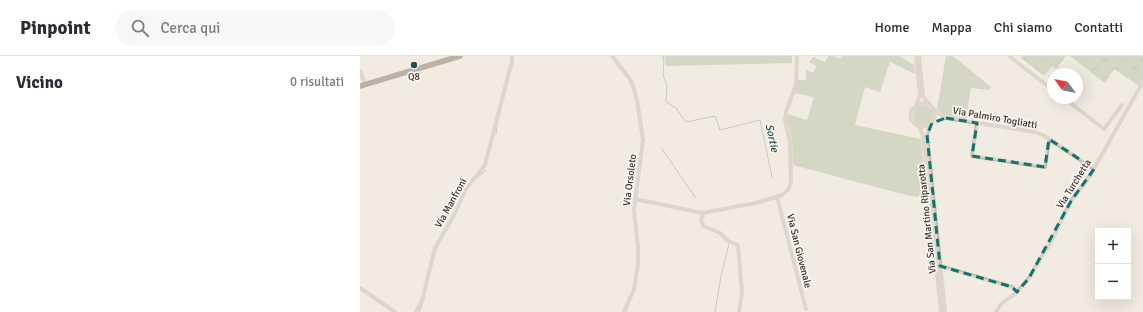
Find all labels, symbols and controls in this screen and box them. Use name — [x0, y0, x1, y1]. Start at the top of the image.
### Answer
search box — [115, 10, 395, 46]
text: Pinpoint — [20, 16, 91, 40]
icon: search — [129, 17, 151, 39]
text: Cerca qui — [161, 19, 220, 37]
text: Home — [875, 19, 909, 36]
text: Mappa — [931, 19, 972, 36]
text: Chi siamo — [994, 19, 1052, 36]
text: Contatti — [1074, 19, 1123, 36]
marker: Q8 — [409, 60, 419, 70]
north arrow — [1047, 68, 1083, 104]
place label: Q8 — [408, 71, 420, 83]
text: Vicino — [16, 72, 63, 93]
text: 0 risultati — [290, 74, 344, 90]
street label: Via Palmiro Togliatti — [952, 105, 1038, 131]
water label: Sortie — [763, 123, 781, 154]
street label: Via Orsoleto — [621, 153, 639, 207]
street label: Via Turchetta — [1054, 157, 1094, 211]
street label: Via San Martino Riparotta — [915, 164, 939, 274]
street label: Via Manfroni — [432, 176, 470, 230]
street label: Via San Giovenale — [784, 213, 814, 289]
map controls — [1095, 228, 1131, 300]
button: + — [1095, 228, 1131, 264]
button: − — [1095, 264, 1131, 300]

